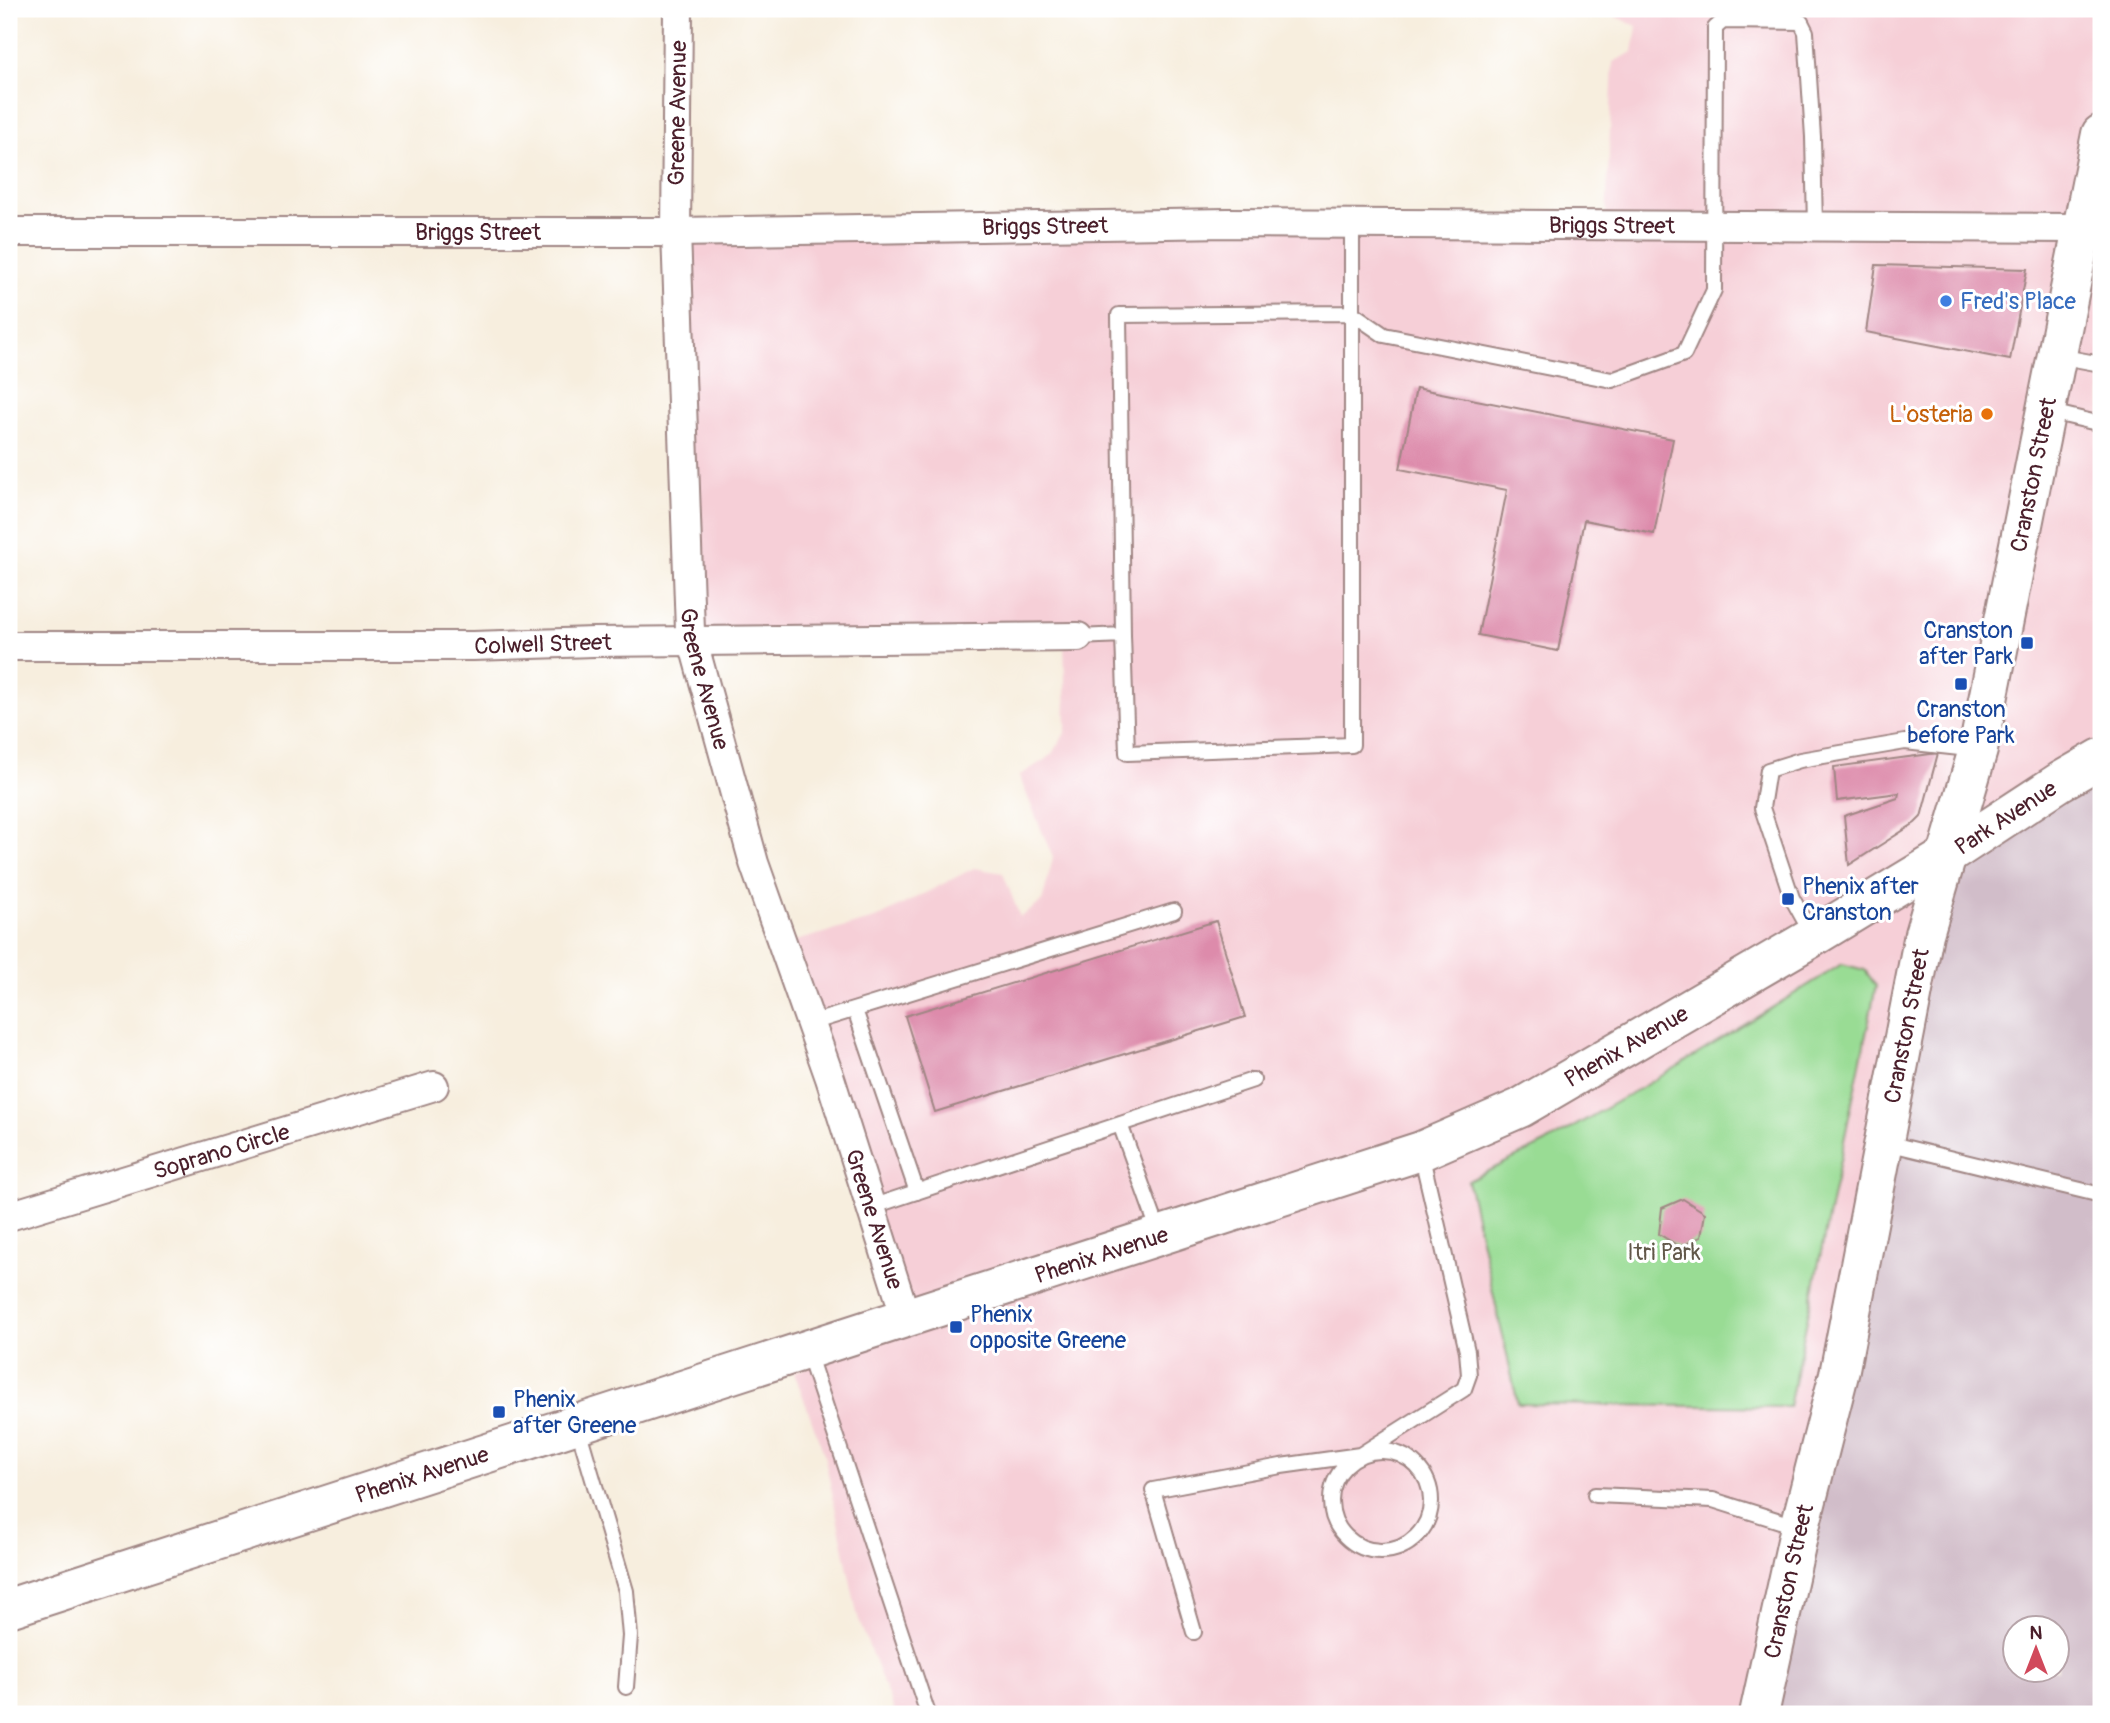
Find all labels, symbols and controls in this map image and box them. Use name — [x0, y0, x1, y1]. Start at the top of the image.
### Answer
street label: Greene Avenue — [662, 39, 693, 186]
street label: Briggs Street — [982, 211, 1109, 242]
street label: Briggs Street — [1549, 211, 1676, 241]
street label: Briggs Street — [415, 218, 542, 247]
place label: Fred's Place — [1960, 287, 2077, 316]
marker: Fred's Place — [1938, 293, 1954, 309]
street label: Cranston Street — [2004, 394, 2063, 555]
place label: L'osteria — [1889, 400, 1973, 429]
marker: L'osteria — [1979, 406, 1995, 422]
street label: Greene Avenue — [674, 608, 736, 754]
place label: Cranston after Park — [1919, 616, 2013, 671]
street label: Colwell Street — [474, 628, 612, 661]
marker: Cranston after Park — [2019, 635, 2035, 651]
marker: Cranston before Park — [1953, 676, 1969, 692]
place label: Cranston before Park — [1907, 695, 2015, 750]
street label: Park Avenue — [1949, 773, 2063, 862]
place label: Phenix after Cranston — [1802, 872, 1919, 927]
marker: Phenix after Cranston — [1780, 891, 1796, 907]
street label: Cranston Street — [1878, 945, 1936, 1106]
street label: Phenix Avenue — [1559, 999, 1694, 1094]
street label: Soprano Circle — [150, 1117, 294, 1186]
street label: Greene Avenue — [838, 1146, 910, 1294]
street label: Phenix Avenue — [1031, 1220, 1172, 1290]
park label: Itri Park — [1627, 1238, 1701, 1267]
place label: Phenix opposite Greene — [970, 1300, 1127, 1355]
marker: Phenix opposite Greene — [948, 1319, 964, 1335]
place label: Phenix after Greene — [513, 1385, 637, 1440]
marker: Phenix after Greene — [491, 1404, 507, 1420]
street label: Phenix Avenue — [352, 1439, 493, 1510]
street label: Cranston Street — [1758, 1500, 1820, 1661]
north arrow — [2002, 1614, 2072, 1684]
text: N — [2030, 1621, 2043, 1645]

